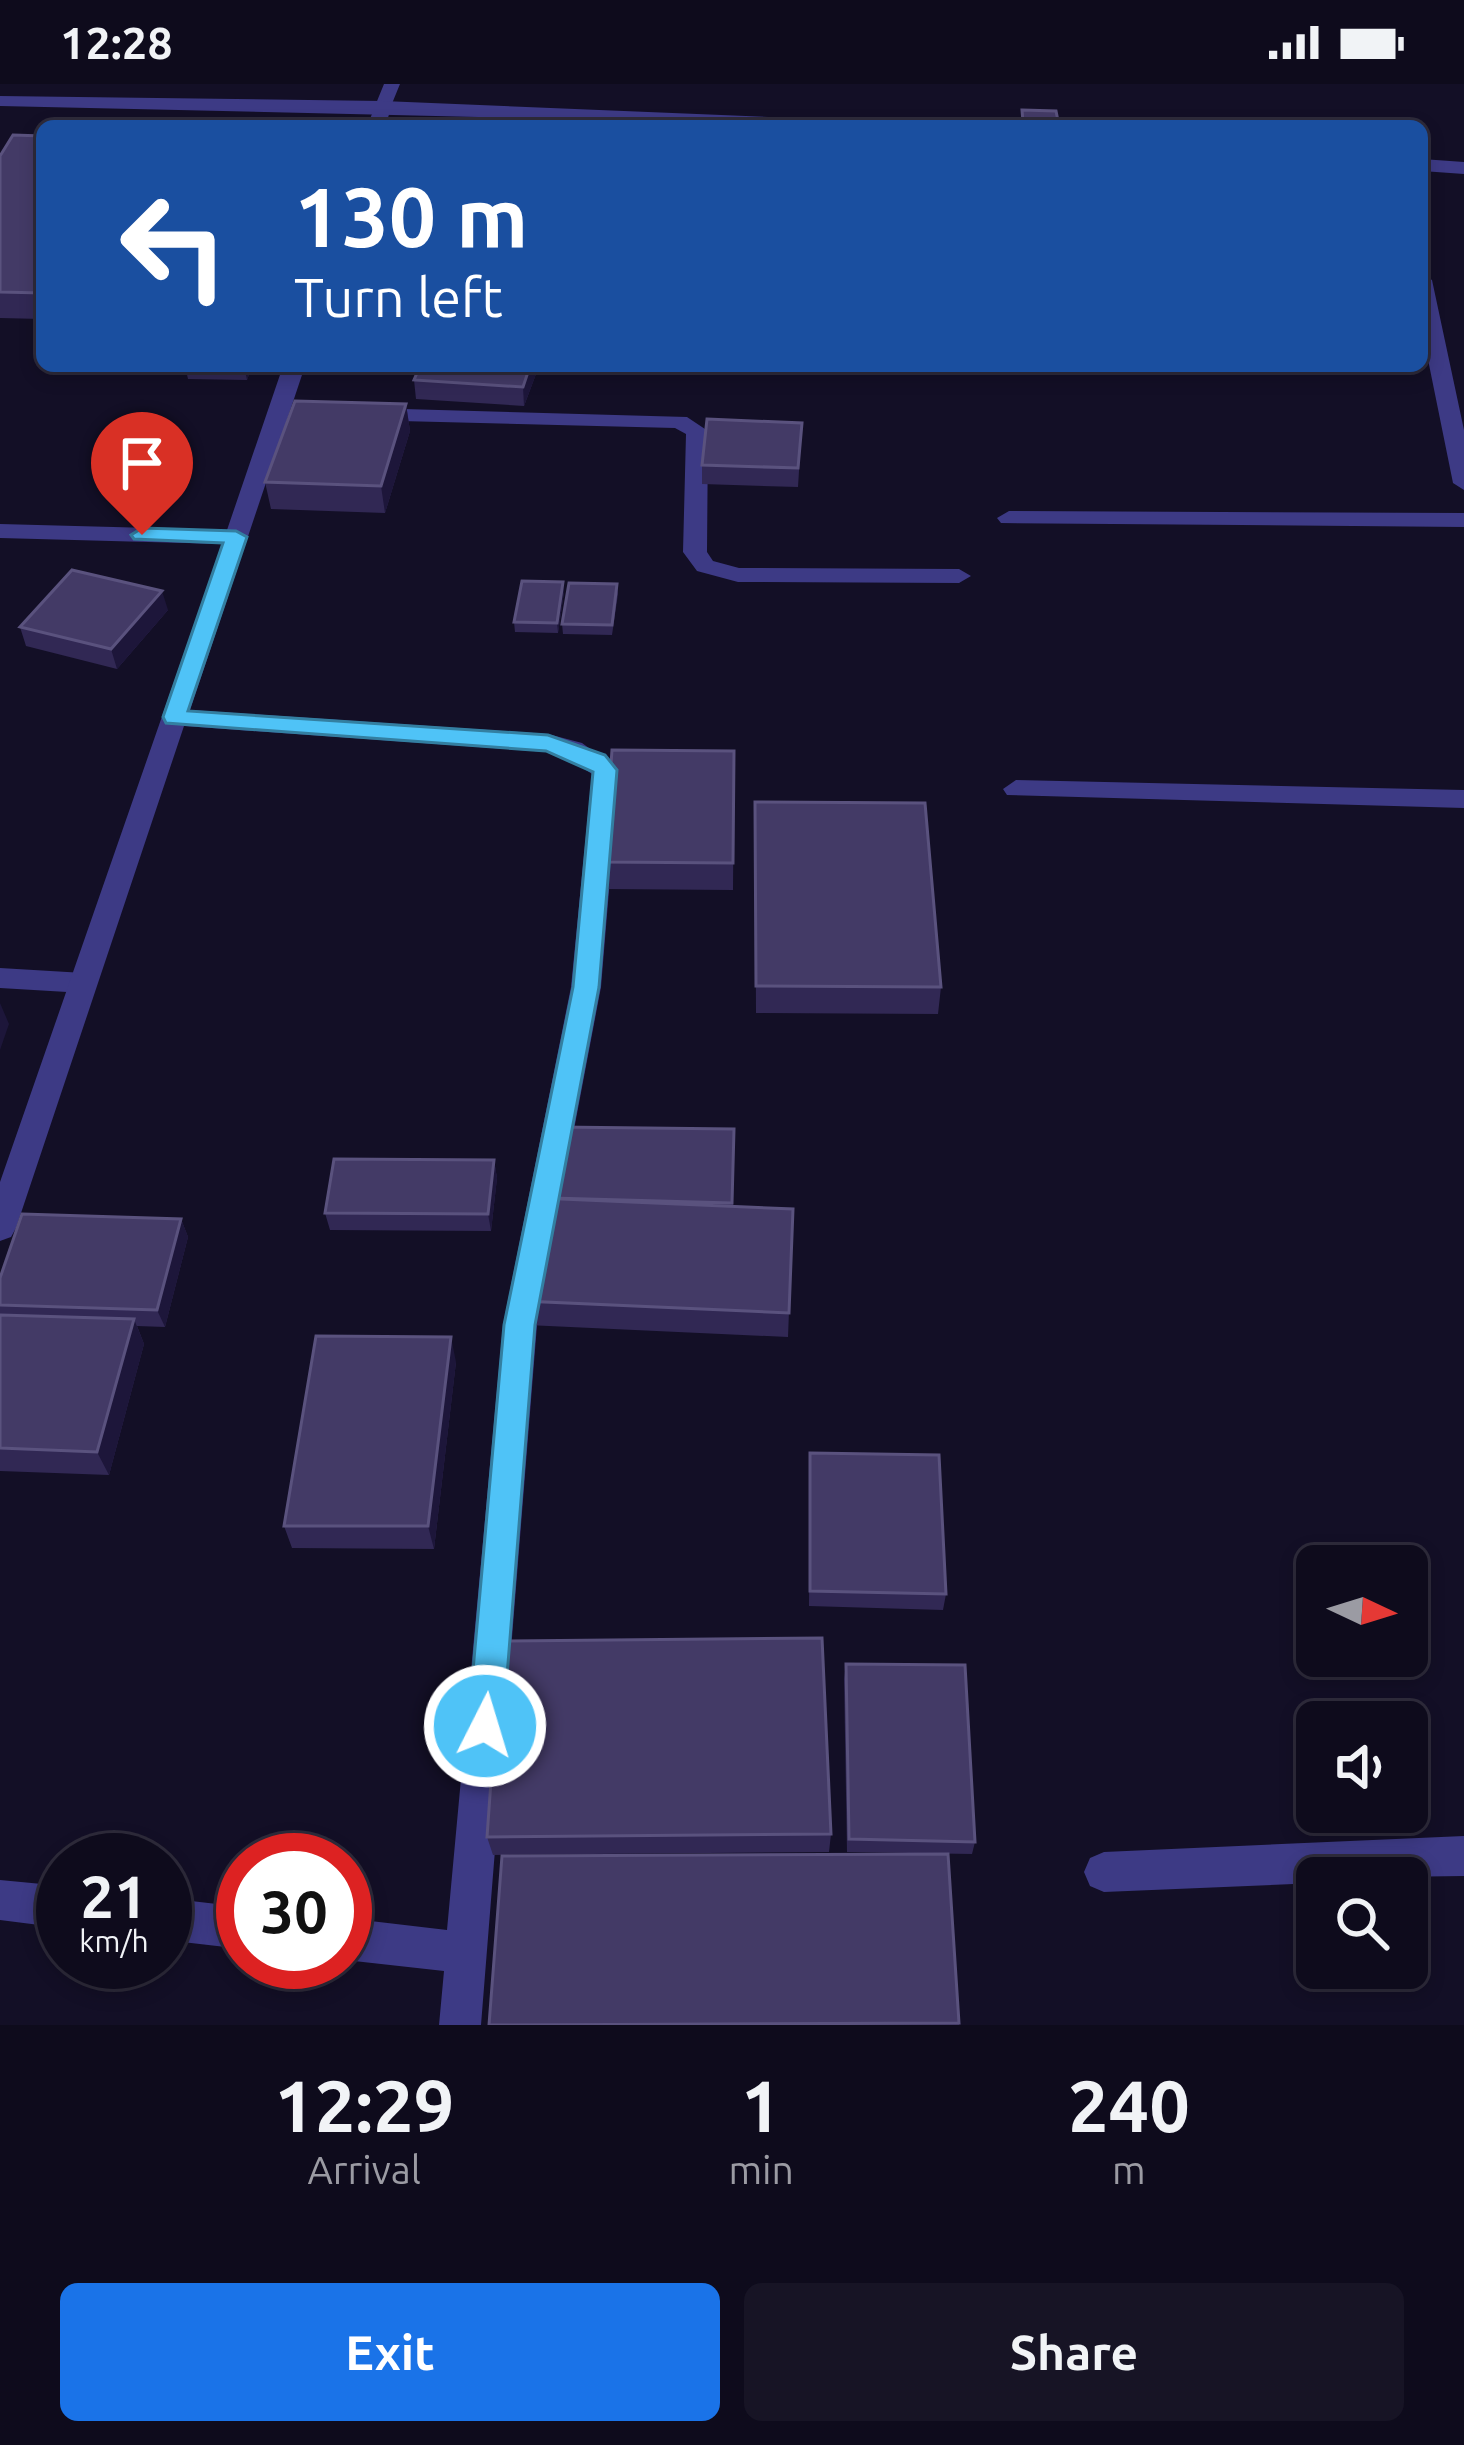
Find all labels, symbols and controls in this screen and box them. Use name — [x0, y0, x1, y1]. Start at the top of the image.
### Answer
text: 12:28 — [60, 17, 173, 68]
icon: left — [96, 168, 252, 324]
text: 130 m — [294, 169, 528, 263]
text: Turn left — [294, 267, 503, 327]
pin — [91, 412, 193, 535]
icon: arrive — [109, 430, 175, 496]
north arrow — [1296, 1545, 1428, 1677]
map controls — [1296, 1545, 1428, 1989]
position arrow — [422, 1663, 548, 1789]
button: sound — [1296, 1701, 1428, 1833]
speed limit sign: 30 — [216, 1833, 372, 1989]
button: search — [1296, 1857, 1428, 1989]
text: 21 — [80, 1862, 148, 1929]
text: km/h — [79, 1924, 149, 1958]
text: 12:29 — [274, 2065, 454, 2146]
text: 1 — [741, 2065, 781, 2146]
text: 240 — [1068, 2065, 1190, 2146]
text: Arrival — [307, 2148, 421, 2191]
text: min — [728, 2148, 794, 2191]
text: m — [1112, 2148, 1146, 2191]
button: Exit — [60, 2283, 720, 2421]
button: Share — [744, 2283, 1404, 2421]

